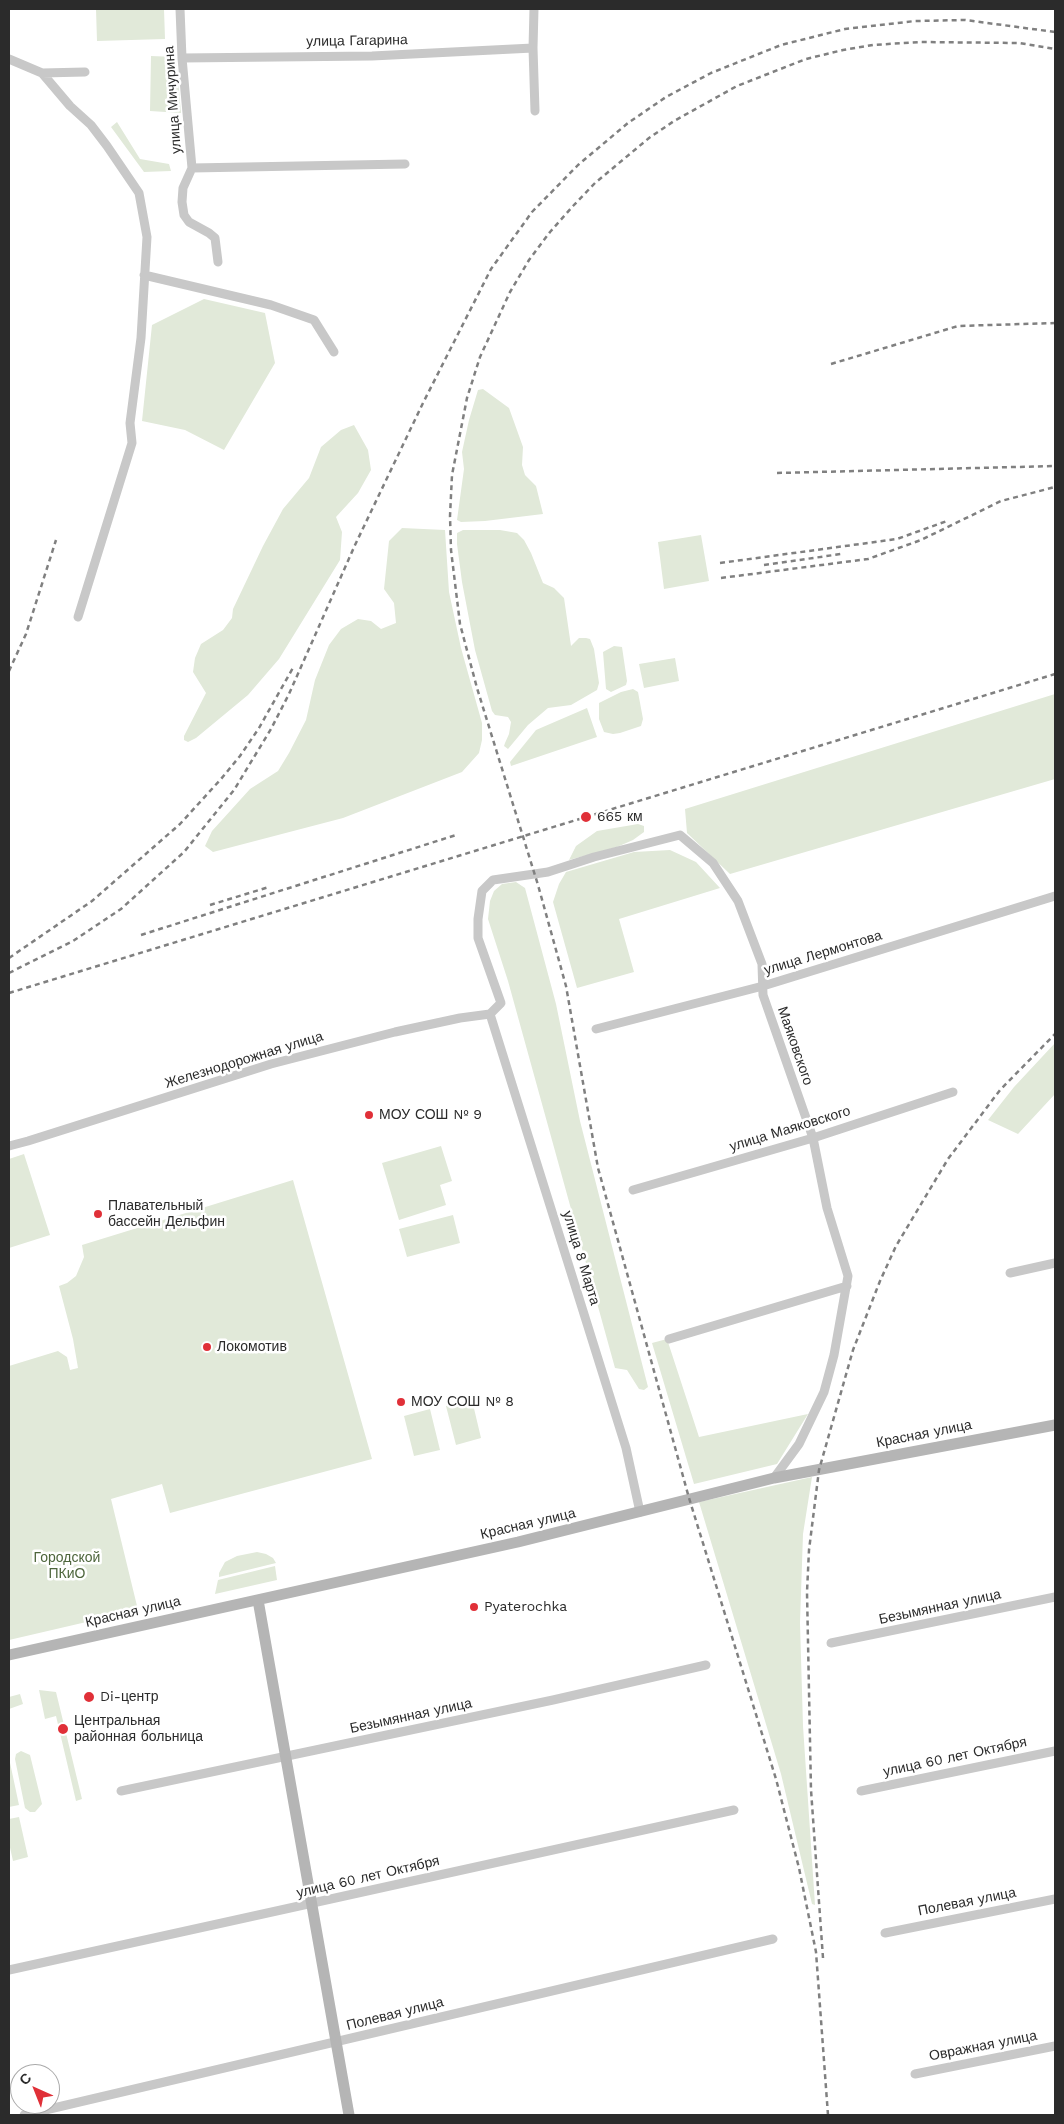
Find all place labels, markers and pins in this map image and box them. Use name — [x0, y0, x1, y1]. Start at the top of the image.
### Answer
place label: 665 км — [597, 809, 643, 825]
marker: 665 км — [579, 810, 593, 824]
place label: МОУ СОШ № 9 — [379, 1107, 482, 1123]
marker: МОУ СОШ № 9 — [363, 1109, 375, 1121]
place label: Плавательный бассейн Дельфин — [108, 1198, 225, 1230]
marker: Плавательный бассейн Дельфин — [92, 1208, 104, 1220]
place label: Локомотив — [217, 1339, 287, 1355]
marker: Локомотив — [201, 1341, 213, 1353]
place label: МОУ СОШ № 8 — [411, 1394, 514, 1410]
marker: МОУ СОШ № 8 — [395, 1396, 407, 1408]
place label: Pyaterochka — [484, 1599, 567, 1615]
marker: Pyaterochka — [468, 1601, 480, 1613]
place label: Di-центр — [100, 1689, 158, 1705]
marker: Di-центр — [82, 1690, 96, 1704]
place label: Центральная районная больница — [74, 1713, 203, 1745]
marker: Центральная районная больница — [56, 1722, 70, 1736]

